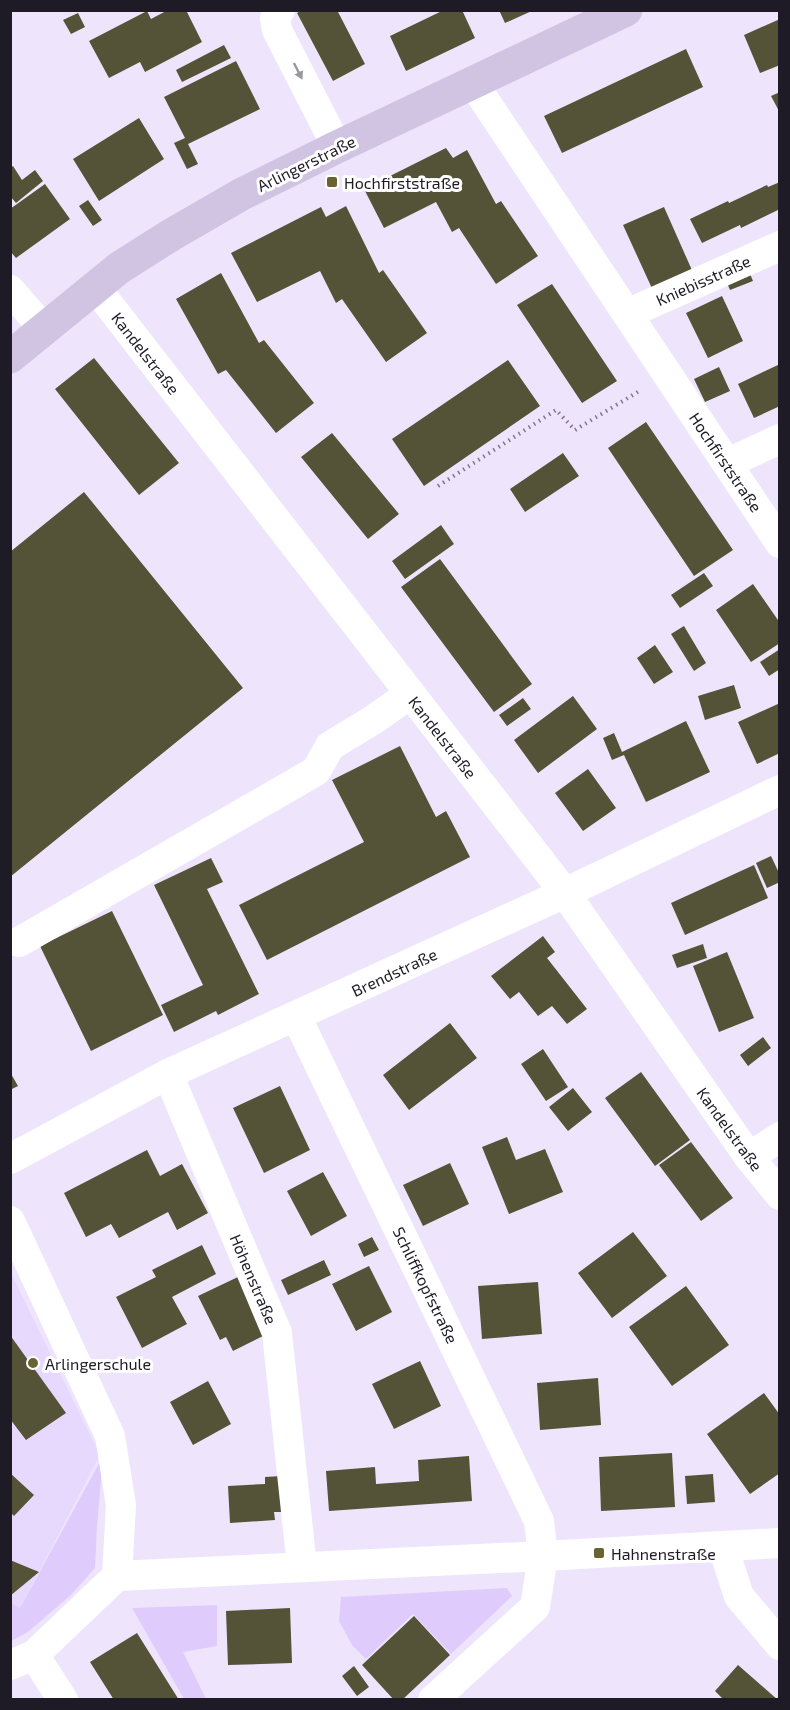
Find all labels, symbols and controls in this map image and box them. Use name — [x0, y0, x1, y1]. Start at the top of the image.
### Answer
one-way arrow — [293, 63, 303, 80]
street label: Arlingerstraße — [254, 131, 358, 195]
place label: Hochfirststraße — [344, 173, 460, 192]
marker: Hochfirststraße — [325, 175, 339, 189]
street label: Kniebisstraße — [653, 251, 753, 309]
street label: Kandelstraße — [108, 308, 184, 398]
street label: Hochfirststraße — [686, 409, 766, 515]
street label: Kandelstraße — [405, 692, 481, 782]
street label: Brendstraße — [348, 944, 440, 1000]
street label: Kandelstraße — [693, 1083, 767, 1175]
street label: Schliffkopfstraße — [390, 1224, 462, 1346]
street label: Höhenstraße — [227, 1231, 281, 1327]
place label: Arlingerschule — [45, 1354, 151, 1373]
marker: Arlingerschule — [26, 1356, 40, 1370]
place label: Hahnenstraße — [611, 1544, 716, 1563]
marker: Hahnenstraße — [592, 1546, 606, 1560]

